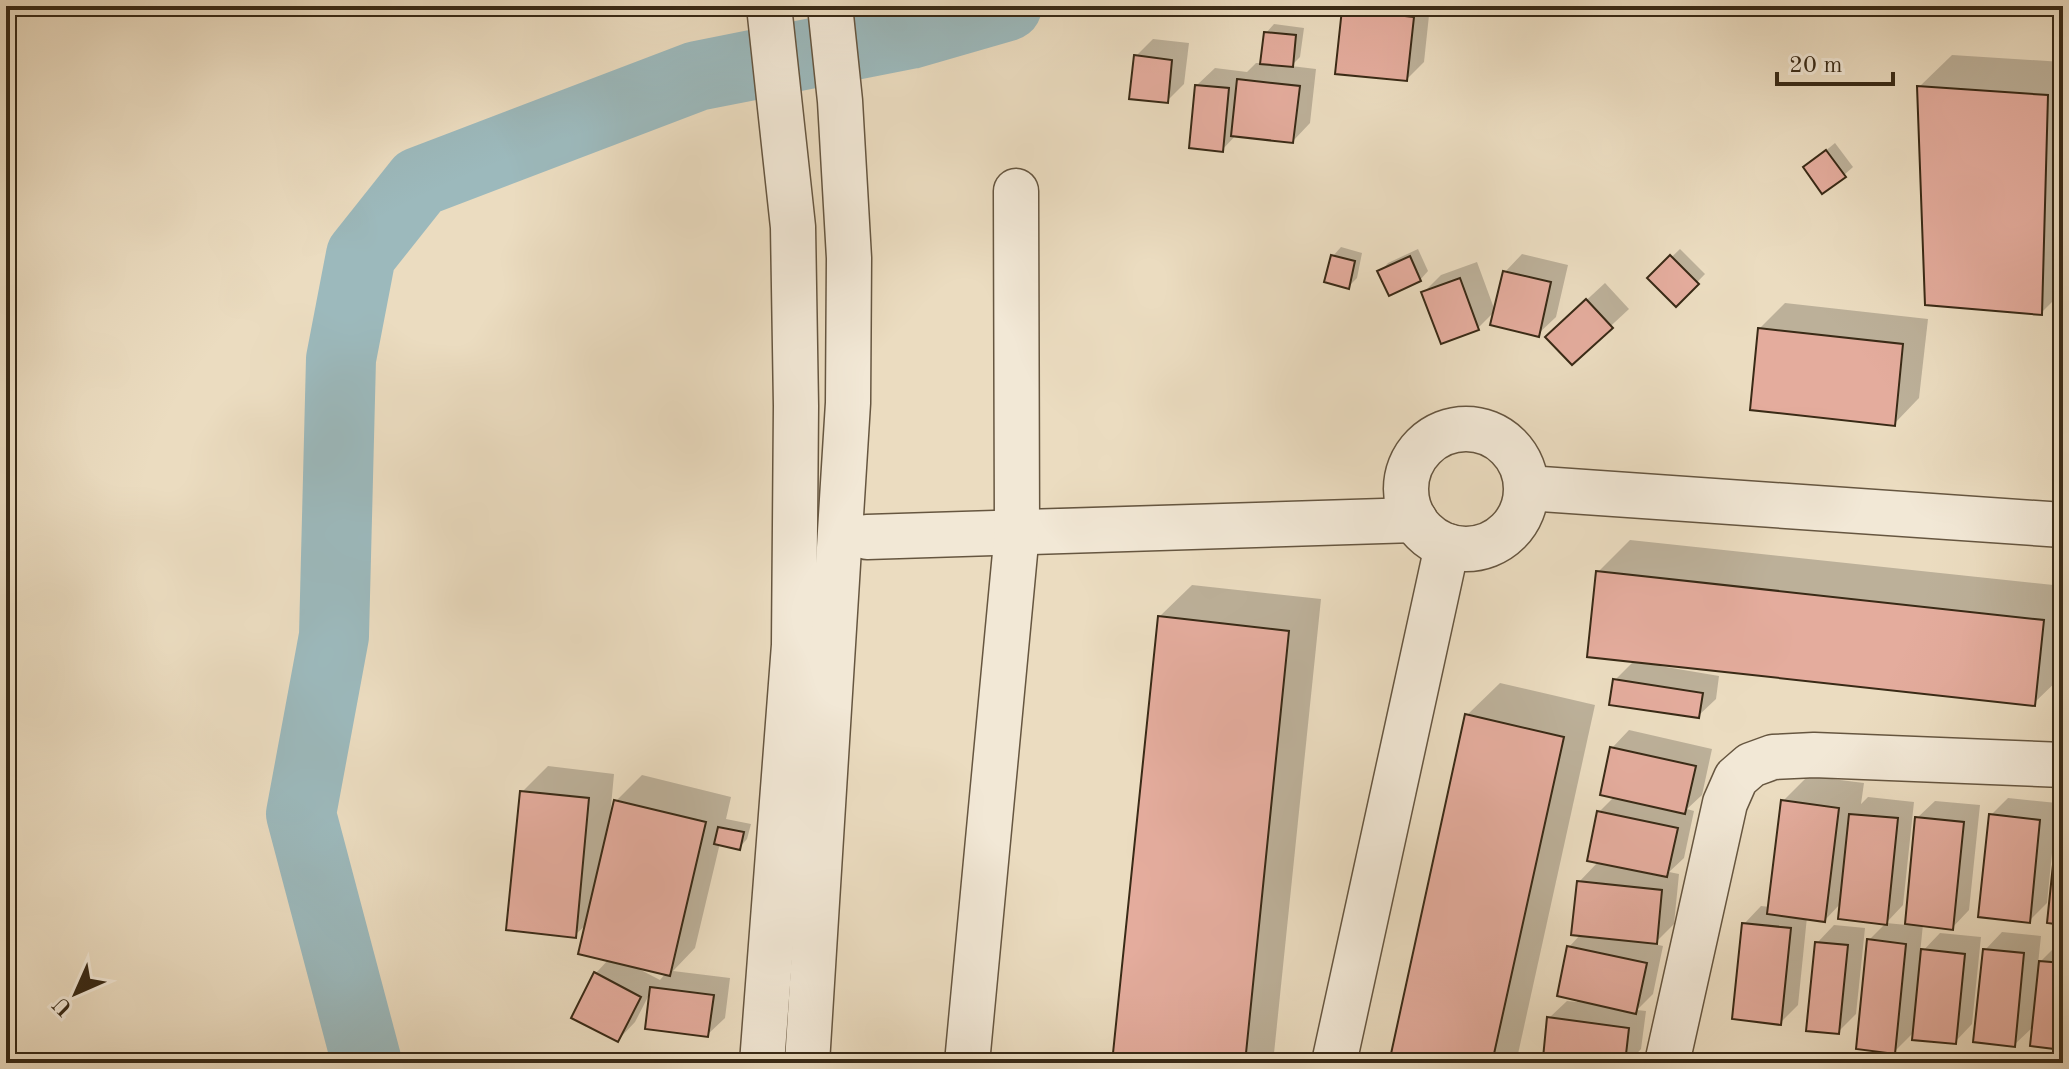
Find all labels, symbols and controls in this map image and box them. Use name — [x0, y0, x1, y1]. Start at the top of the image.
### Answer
scale bar — [1777, 36, 1893, 86]
text: 20 m — [1789, 54, 1843, 78]
north arrow — [36, 953, 116, 1033]
text: U — [49, 992, 77, 1020]

